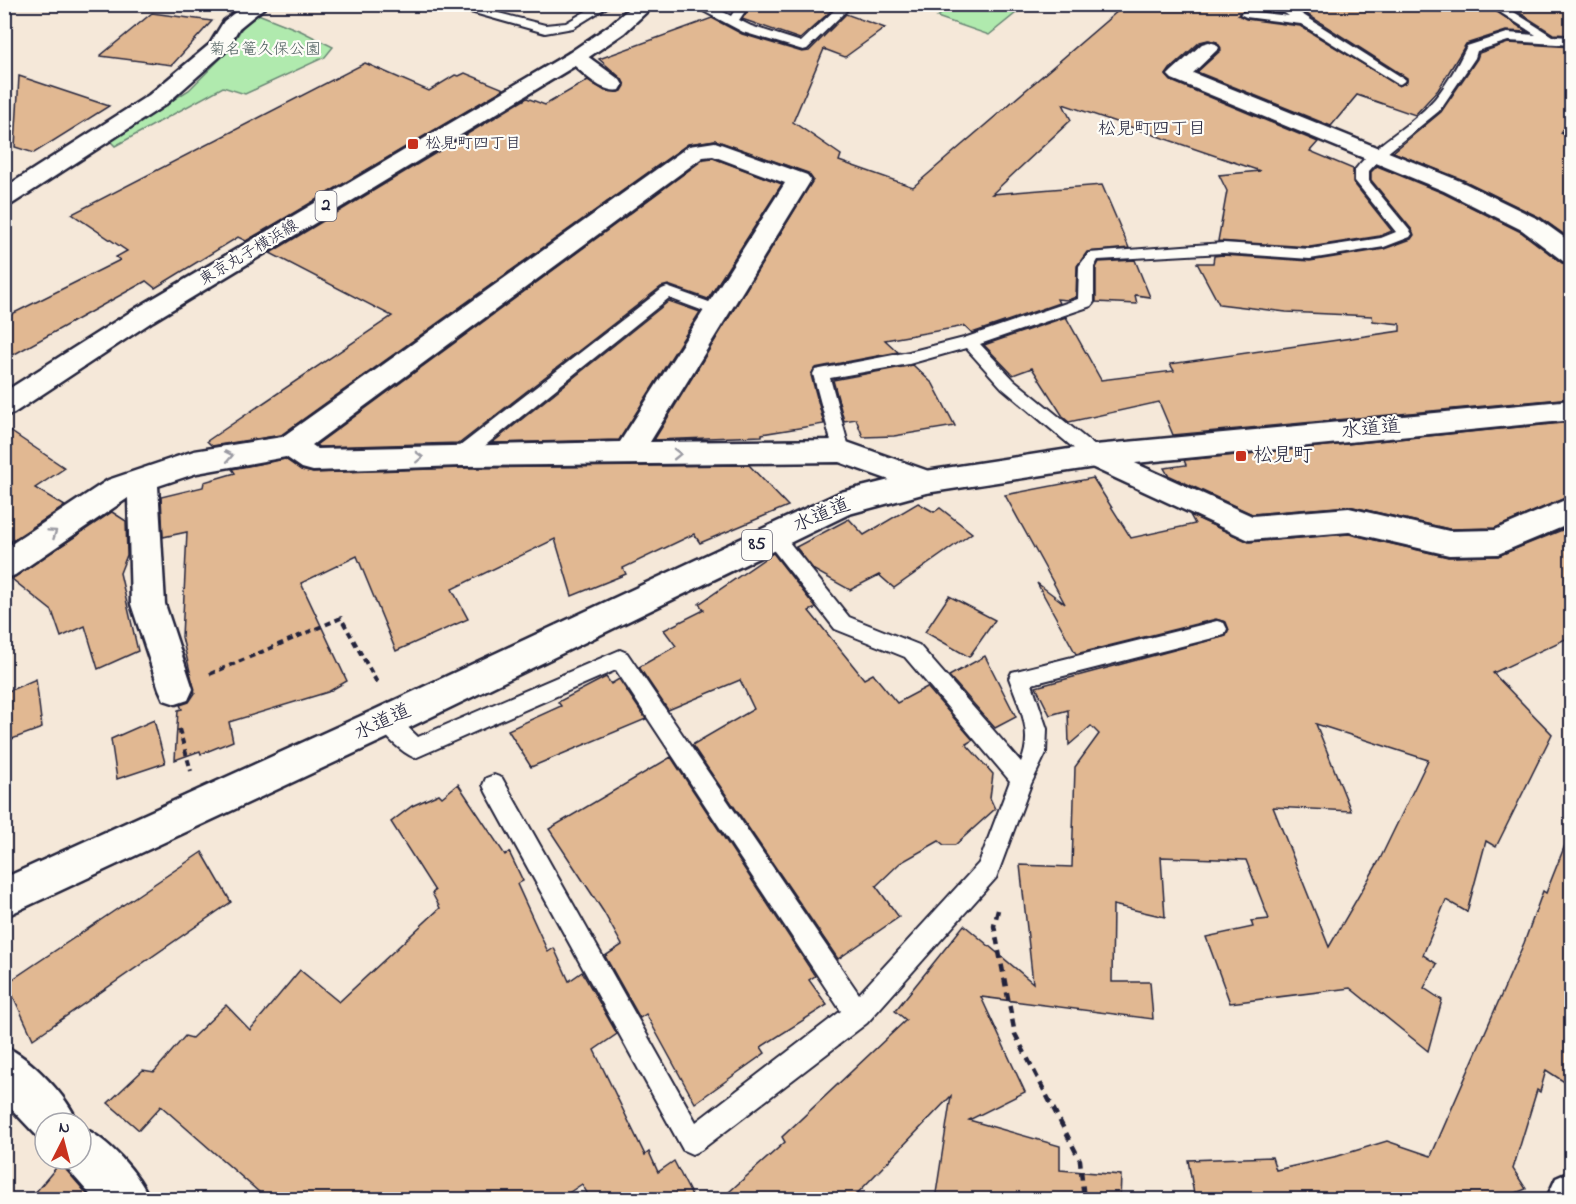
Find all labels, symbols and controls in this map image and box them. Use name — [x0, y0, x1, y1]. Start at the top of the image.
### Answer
park label: 菊名篭久保公園 — [209, 38, 321, 62]
district label: 松見町四丁目 — [1098, 117, 1206, 143]
place label: 松見町四丁目 — [425, 132, 521, 156]
marker: 松見町四丁目 — [406, 137, 420, 151]
road number: 2 — [316, 191, 336, 221]
street label: 東京丸子横浜線 — [195, 214, 303, 292]
street label: 水道道 — [1340, 412, 1402, 448]
place label: 松見町 — [1253, 442, 1313, 471]
one-way arrow — [673, 448, 682, 460]
marker: 松見町 — [1234, 449, 1248, 463]
one-way arrow — [224, 450, 234, 463]
one-way arrow — [415, 450, 424, 463]
street label: 水道道 — [789, 491, 855, 541]
one-way arrow — [46, 529, 57, 540]
road number: 85 — [742, 530, 772, 560]
street label: 水道道 — [350, 697, 416, 749]
north arrow — [33, 1111, 93, 1171]
text: N — [58, 1116, 71, 1141]

